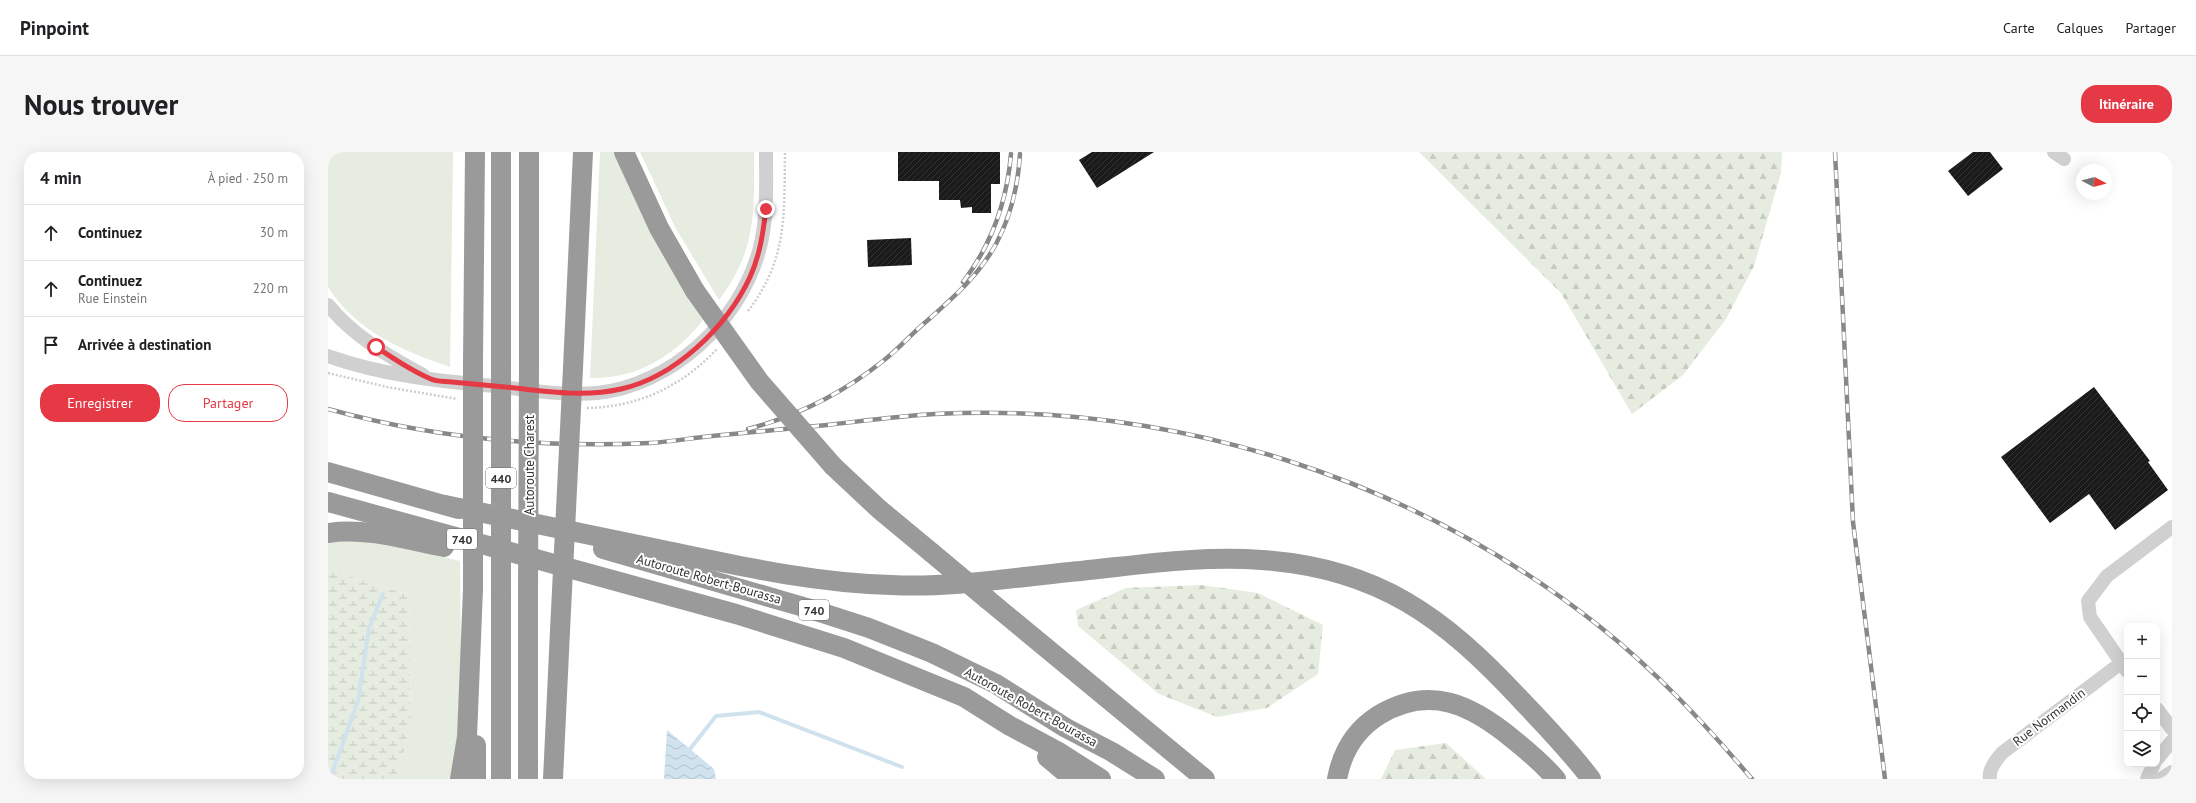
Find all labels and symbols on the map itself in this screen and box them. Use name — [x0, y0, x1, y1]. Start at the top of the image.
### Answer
north arrow — [2076, 164, 2112, 200]
route end — [757, 200, 775, 218]
route start — [367, 338, 385, 356]
street label: Autoroute Charest — [521, 414, 538, 515]
road number: 440 — [486, 468, 516, 488]
road number: 740 — [447, 529, 477, 549]
street label: Autoroute Robert-Bourassa — [635, 550, 783, 608]
road number: 740 — [799, 600, 829, 620]
street label: Autoroute Robert-Bourassa — [961, 663, 1101, 751]
street label: Rue Normandin — [2009, 684, 2089, 750]

